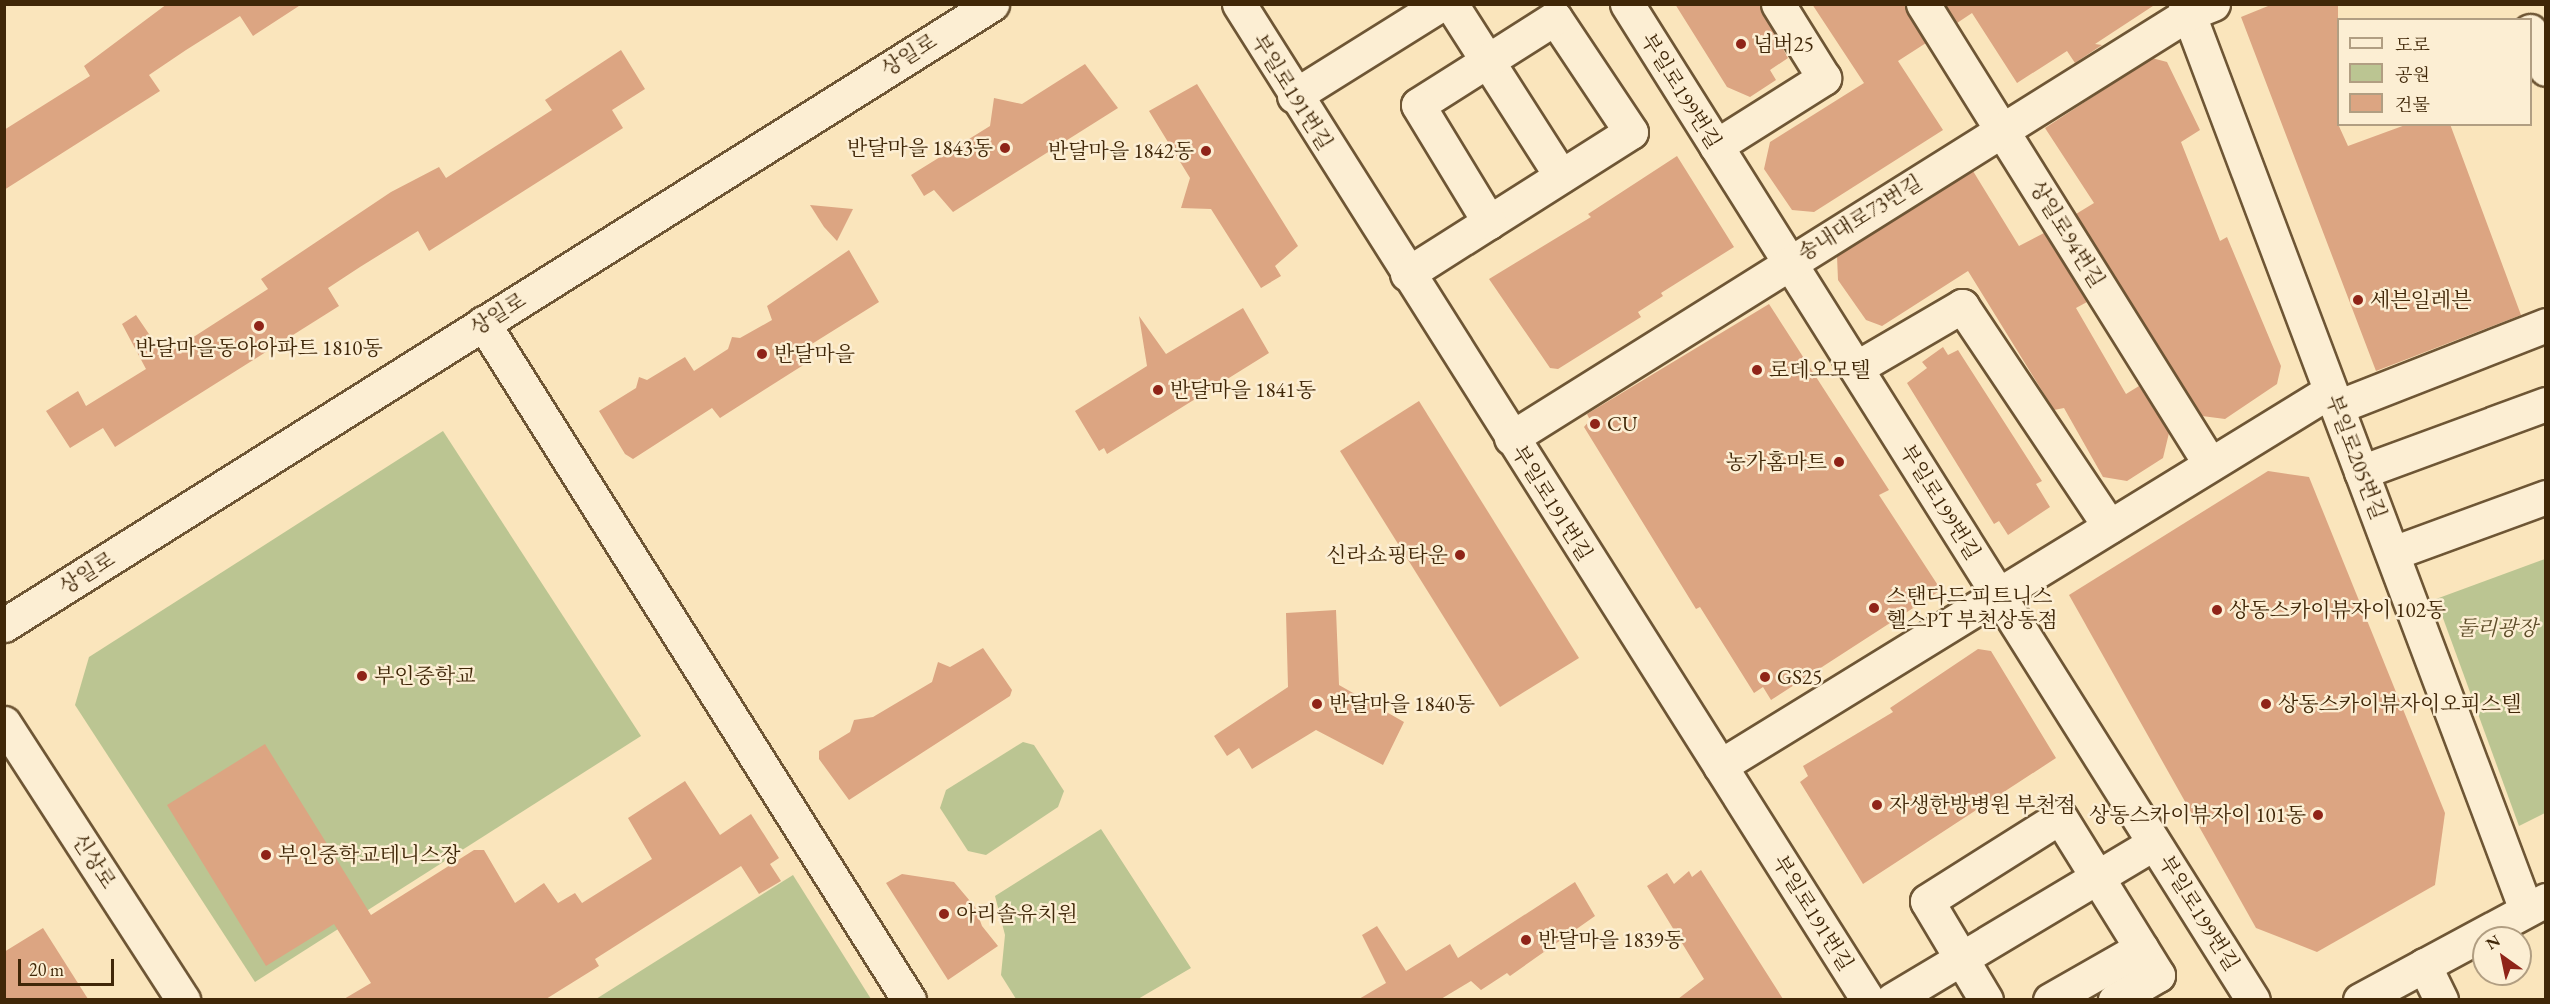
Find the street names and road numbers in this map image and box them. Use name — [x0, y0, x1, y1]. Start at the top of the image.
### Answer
street label: 상일로 — [877, 28, 941, 82]
street label: 부일로199번길 — [1635, 28, 1727, 154]
street label: 부일로191번길 — [1246, 29, 1338, 155]
street label: 송내대로73번길 — [1793, 170, 1927, 266]
street label: 상일로94번길 — [2024, 176, 2110, 292]
street label: 상일로 — [466, 287, 530, 341]
street label: 부일로205번길 — [2321, 391, 2391, 523]
street label: 부일로199번길 — [1894, 439, 1986, 565]
street label: 부일로191번길 — [1506, 440, 1598, 566]
street label: 상일로 — [55, 546, 119, 600]
street label: 신상로 — [67, 829, 121, 893]
street label: 부일로191번길 — [1767, 850, 1859, 976]
street label: 부일로199번길 — [2153, 850, 2245, 976]

